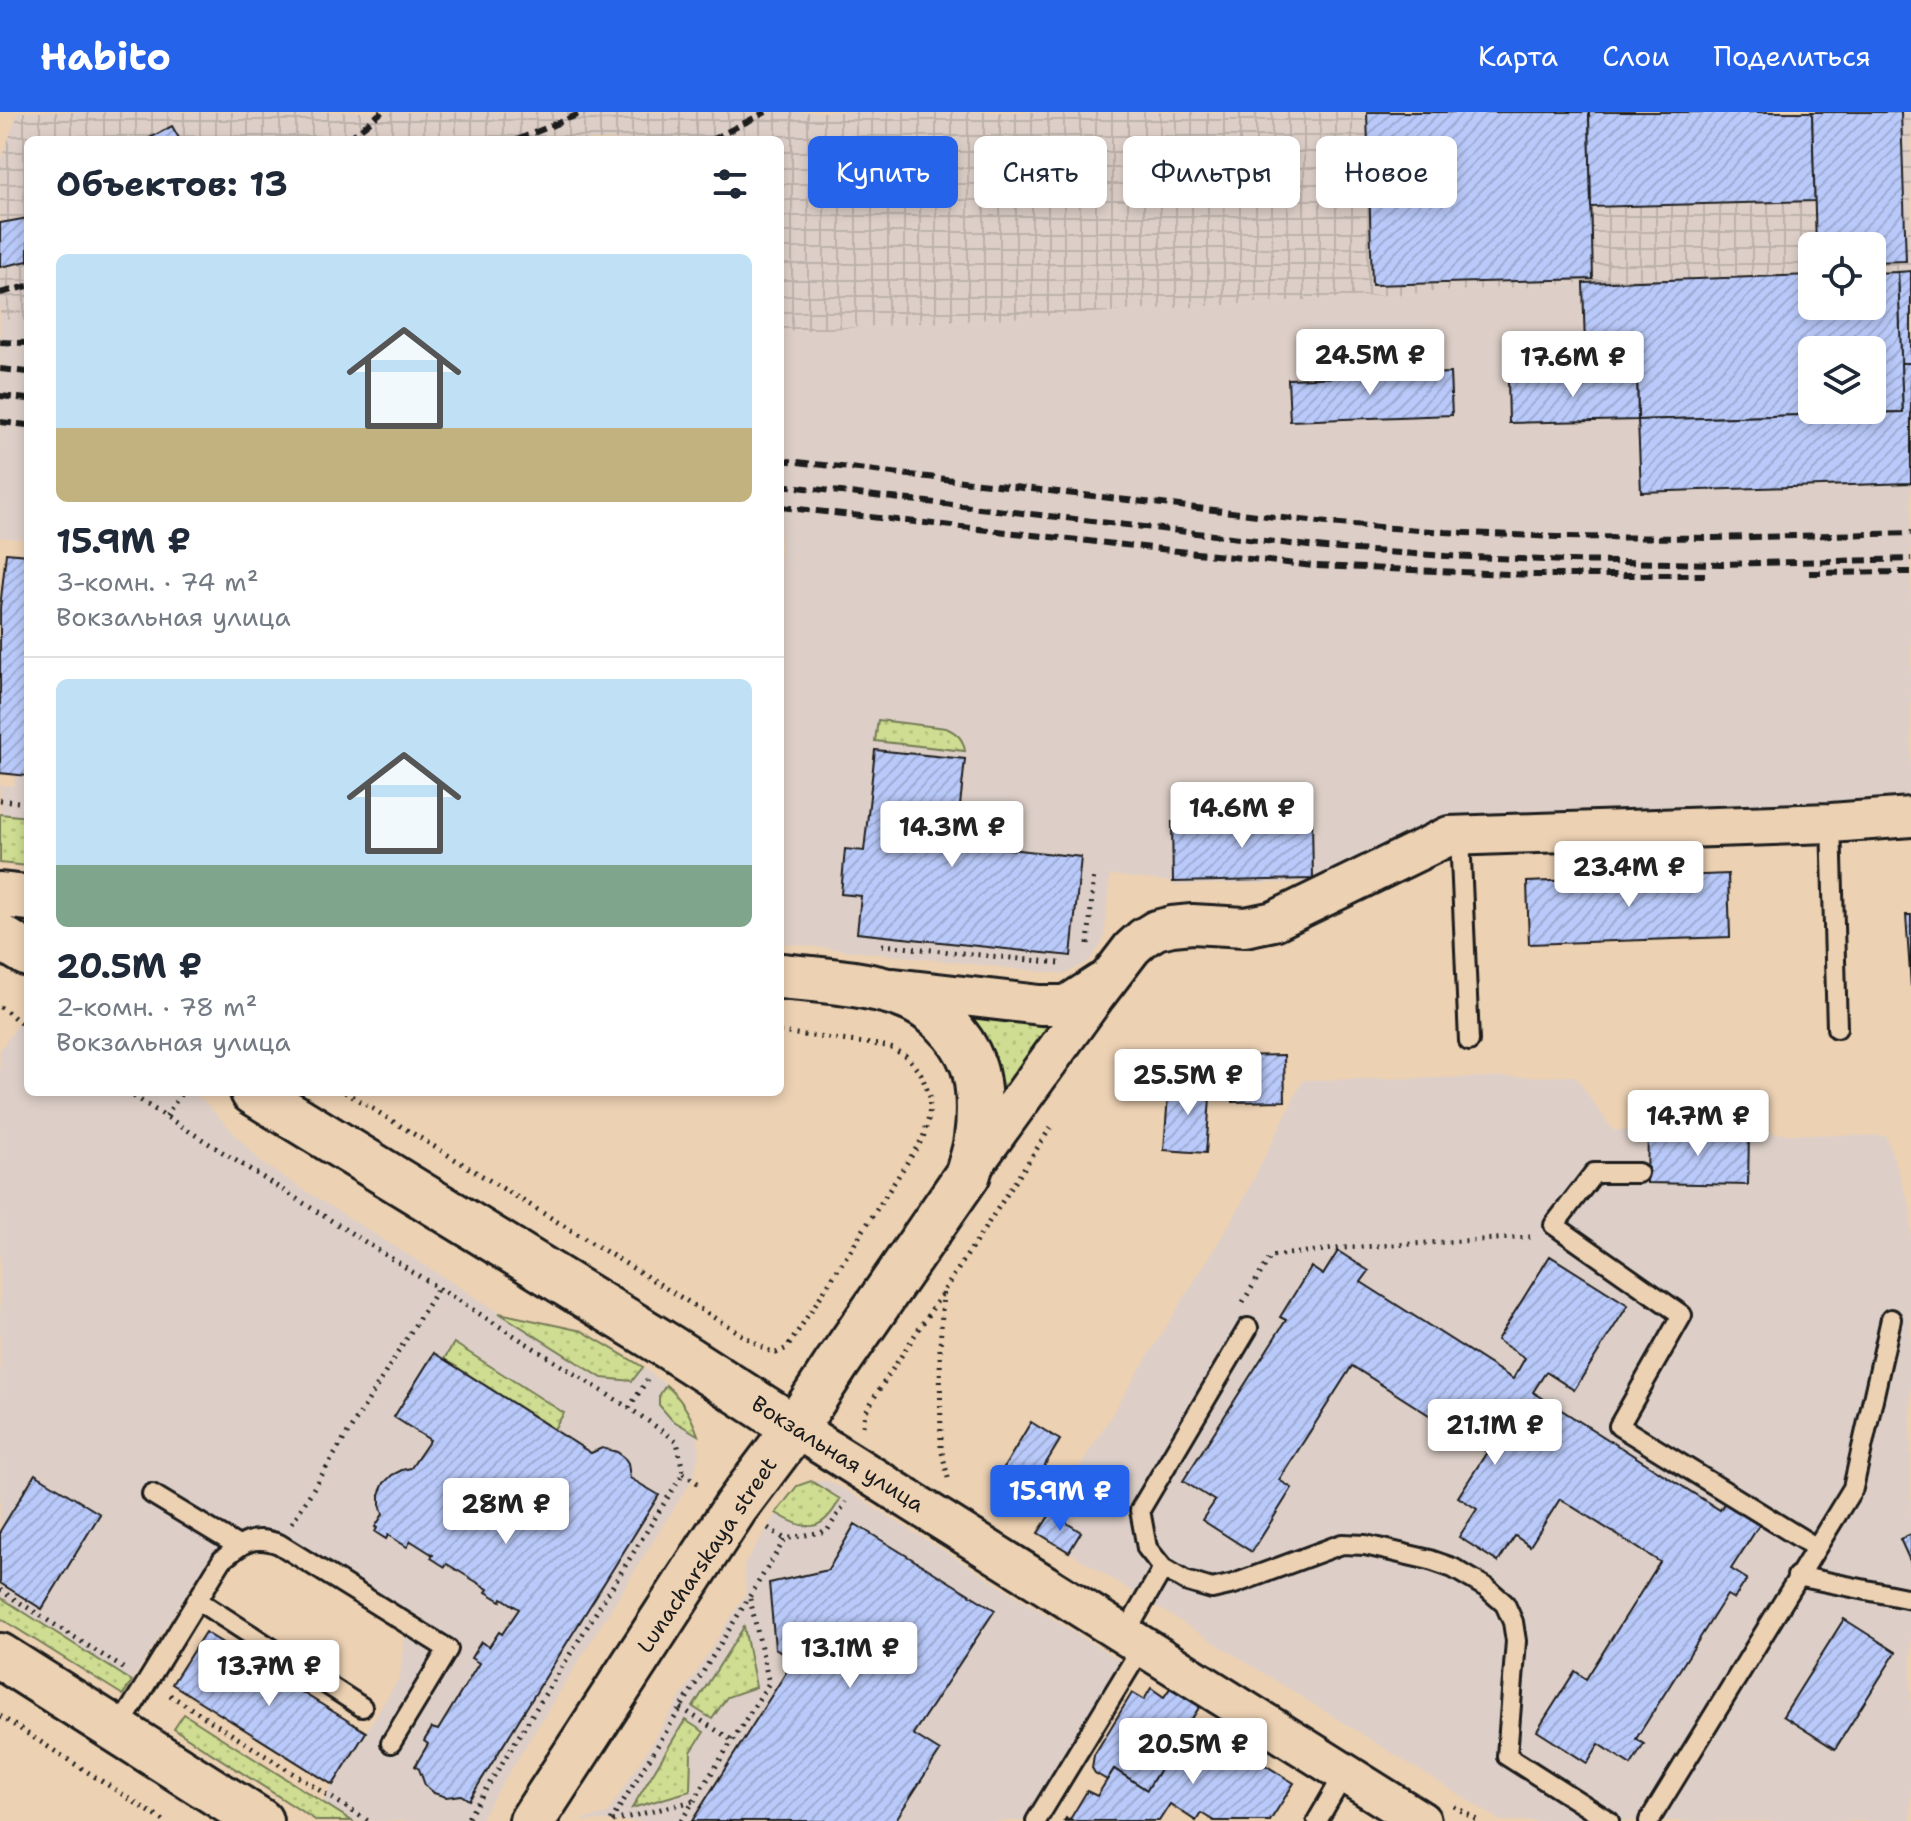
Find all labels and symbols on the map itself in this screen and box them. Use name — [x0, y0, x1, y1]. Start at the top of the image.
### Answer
pin: 24.5M ₽ — [1296, 329, 1444, 397]
pin: 17.6M ₽ — [1499, 331, 1647, 399]
pin: 14.6M ₽ — [1168, 782, 1316, 850]
pin: 14.3M ₽ — [878, 801, 1026, 869]
pin: 23.4M ₽ — [1555, 841, 1703, 909]
pin: 25.5M ₽ — [1114, 1049, 1262, 1117]
pin: 14.7M ₽ — [1624, 1090, 1772, 1158]
street label: Вокзальная улица — [746, 1389, 930, 1519]
pin: 21.1M ₽ — [1421, 1399, 1569, 1467]
street label: Lunacharskaya street — [631, 1451, 783, 1659]
pin: 15.9M ₽ — [986, 1465, 1134, 1533]
pin: 28M ₽ — [450, 1478, 562, 1546]
pin: 13.1M ₽ — [776, 1622, 924, 1690]
pin: 13.7M ₽ — [195, 1640, 343, 1708]
pin: 20.5M ₽ — [1119, 1718, 1267, 1786]

